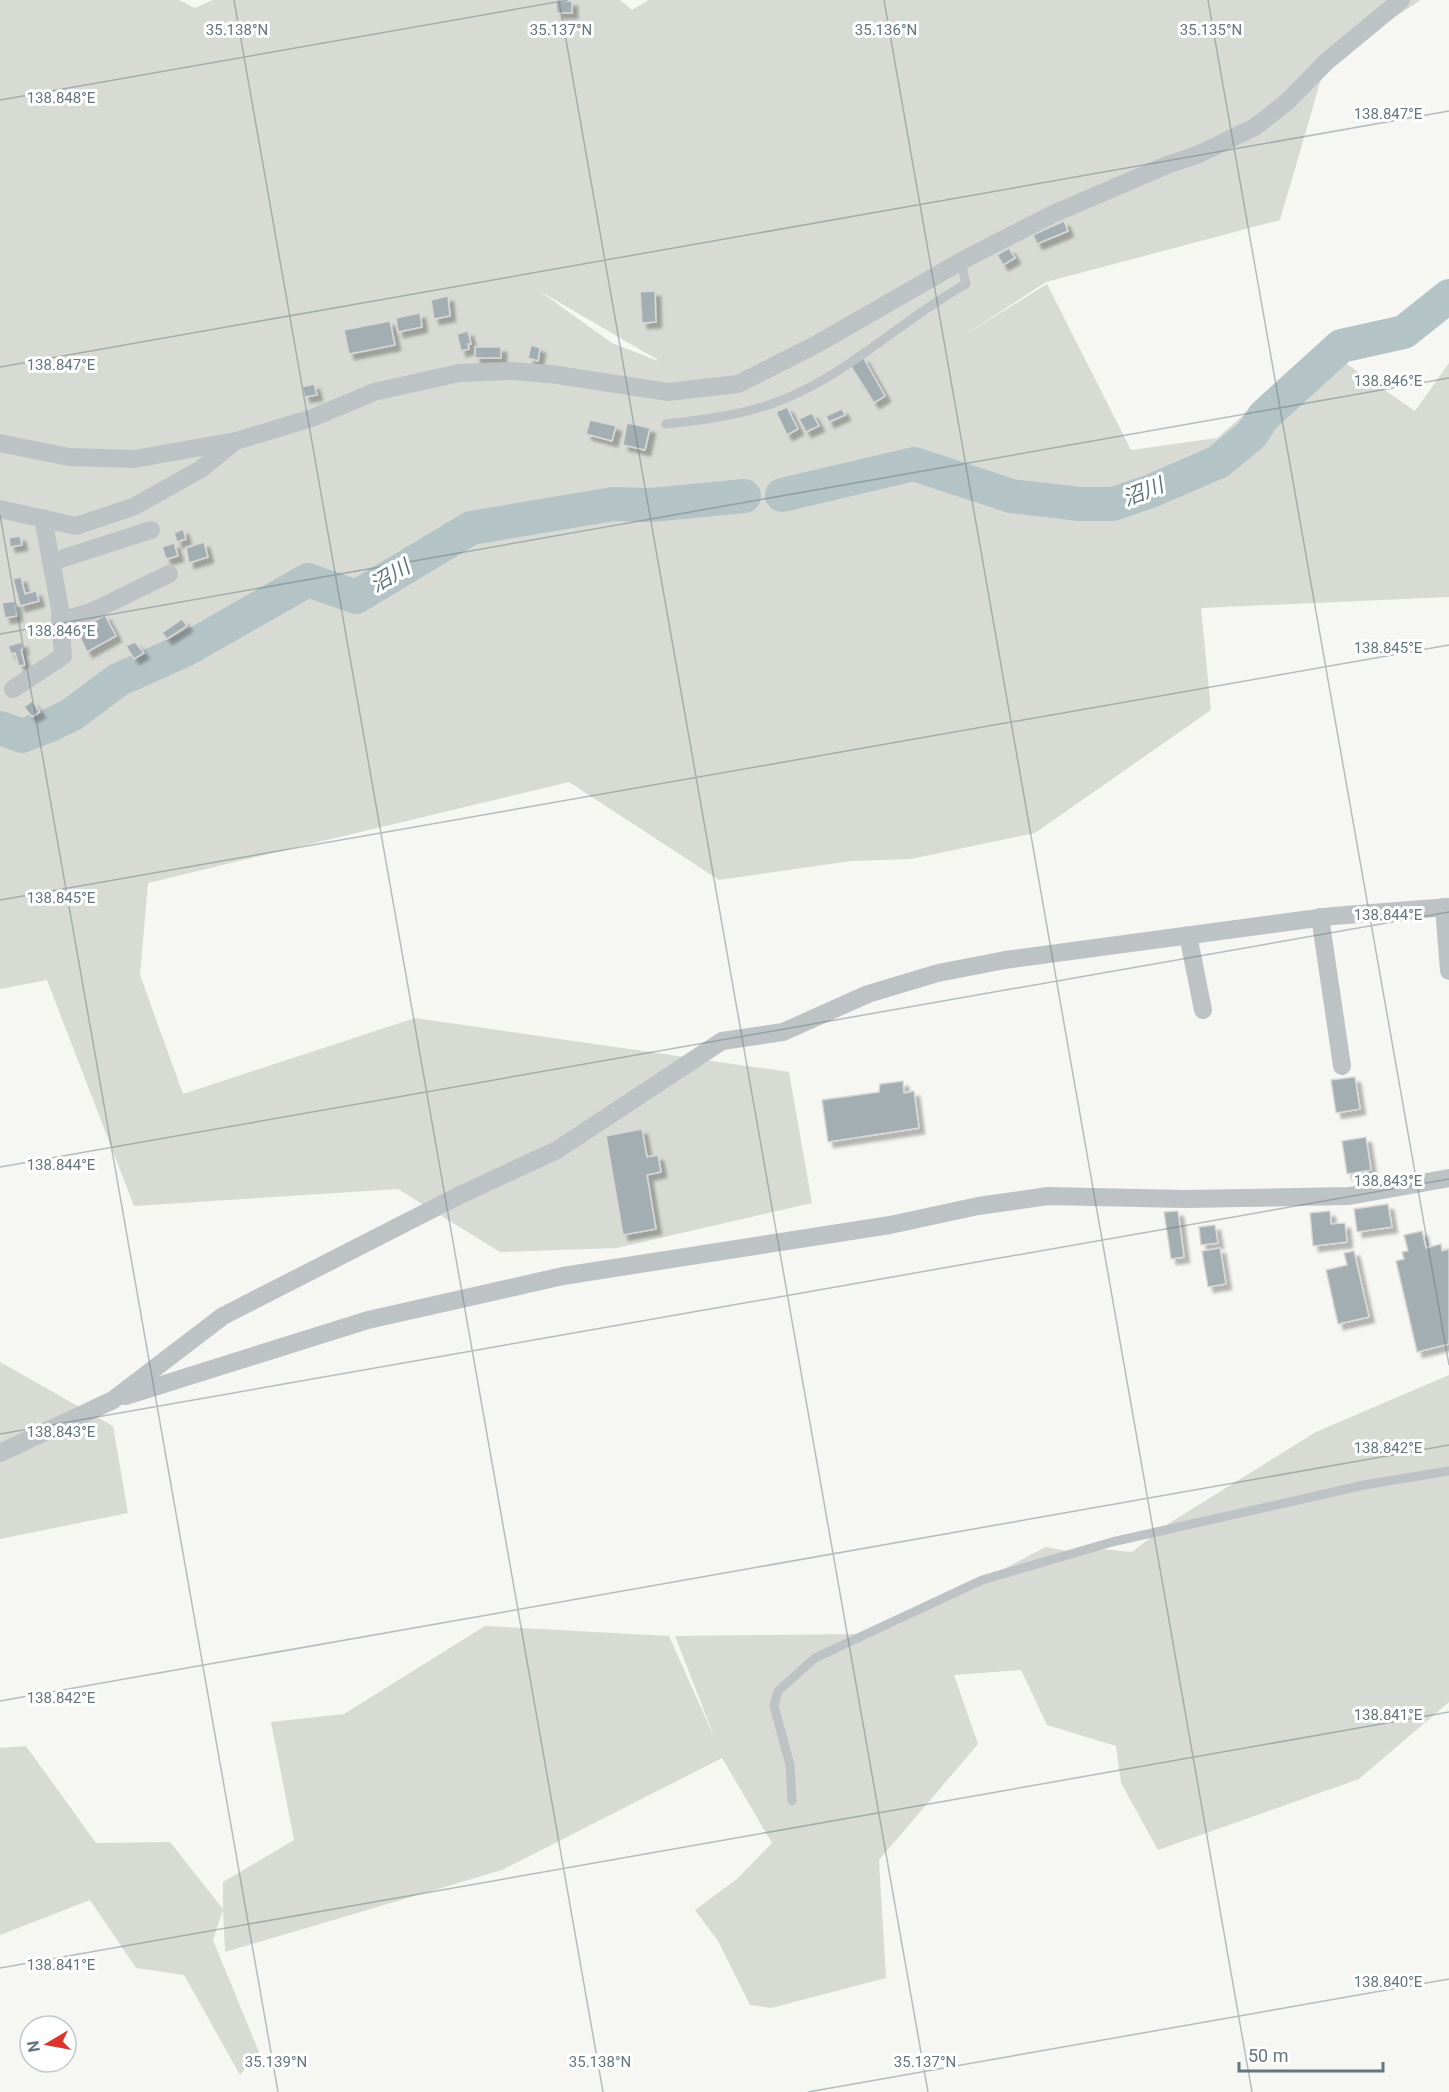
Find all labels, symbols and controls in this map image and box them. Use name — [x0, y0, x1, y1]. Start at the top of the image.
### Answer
text: 35.138°N — [206, 21, 268, 39]
text: 35.137°N — [530, 21, 592, 39]
text: 35.136°N — [855, 21, 917, 39]
text: 35.135°N — [1180, 21, 1242, 39]
text: 138.848°E — [27, 89, 96, 107]
text: 138.847°E — [1354, 105, 1423, 123]
text: 138.847°E — [27, 356, 96, 374]
text: 138.846°E — [1354, 372, 1423, 390]
water label: 沼川 — [1119, 472, 1169, 511]
water label: 沼川 — [366, 554, 416, 597]
text: 138.846°E — [27, 622, 96, 640]
text: 138.845°E — [1354, 639, 1423, 657]
text: 138.845°E — [27, 889, 96, 907]
text: 138.844°E — [1354, 906, 1423, 924]
text: 138.844°E — [27, 1156, 96, 1174]
text: 138.843°E — [1354, 1172, 1423, 1190]
text: 138.843°E — [27, 1423, 96, 1441]
text: 138.842°E — [1354, 1439, 1423, 1457]
text: 138.842°E — [27, 1689, 96, 1707]
text: 138.841°E — [1354, 1706, 1423, 1724]
text: 138.841°E — [27, 1956, 96, 1974]
text: 138.840°E — [1354, 1973, 1423, 1991]
north arrow — [18, 2014, 78, 2074]
scale bar — [1239, 2035, 1383, 2073]
text: N — [23, 2039, 44, 2054]
text: 50 m — [1248, 2045, 1288, 2066]
text: 35.139°N — [245, 2053, 307, 2071]
text: 35.138°N — [569, 2053, 631, 2071]
text: 35.137°N — [894, 2053, 956, 2071]

